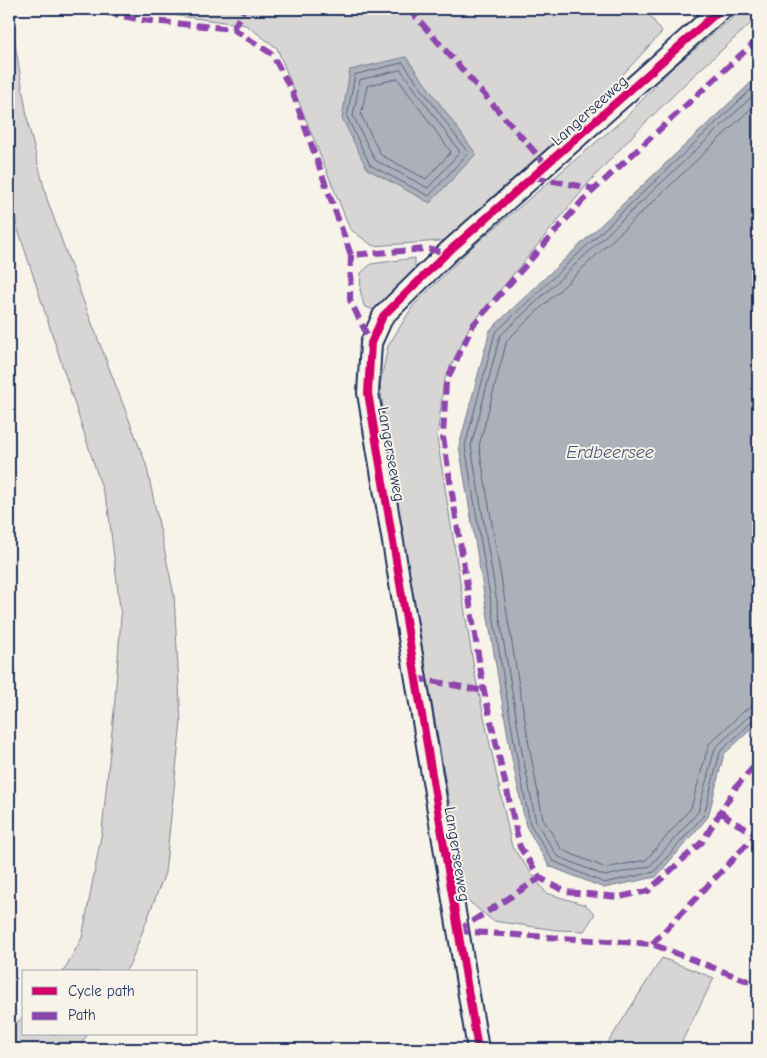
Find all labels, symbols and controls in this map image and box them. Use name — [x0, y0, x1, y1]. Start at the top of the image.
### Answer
street label: Langerseeweg — [548, 72, 631, 150]
street label: Langerseeweg — [374, 405, 408, 503]
water label: Erdbeersee — [566, 442, 654, 463]
street label: Langerseeweg — [441, 805, 473, 903]
legend — [22, 970, 198, 1036]
text: Cycle path — [68, 982, 135, 1000]
text: Path — [68, 1006, 96, 1024]

